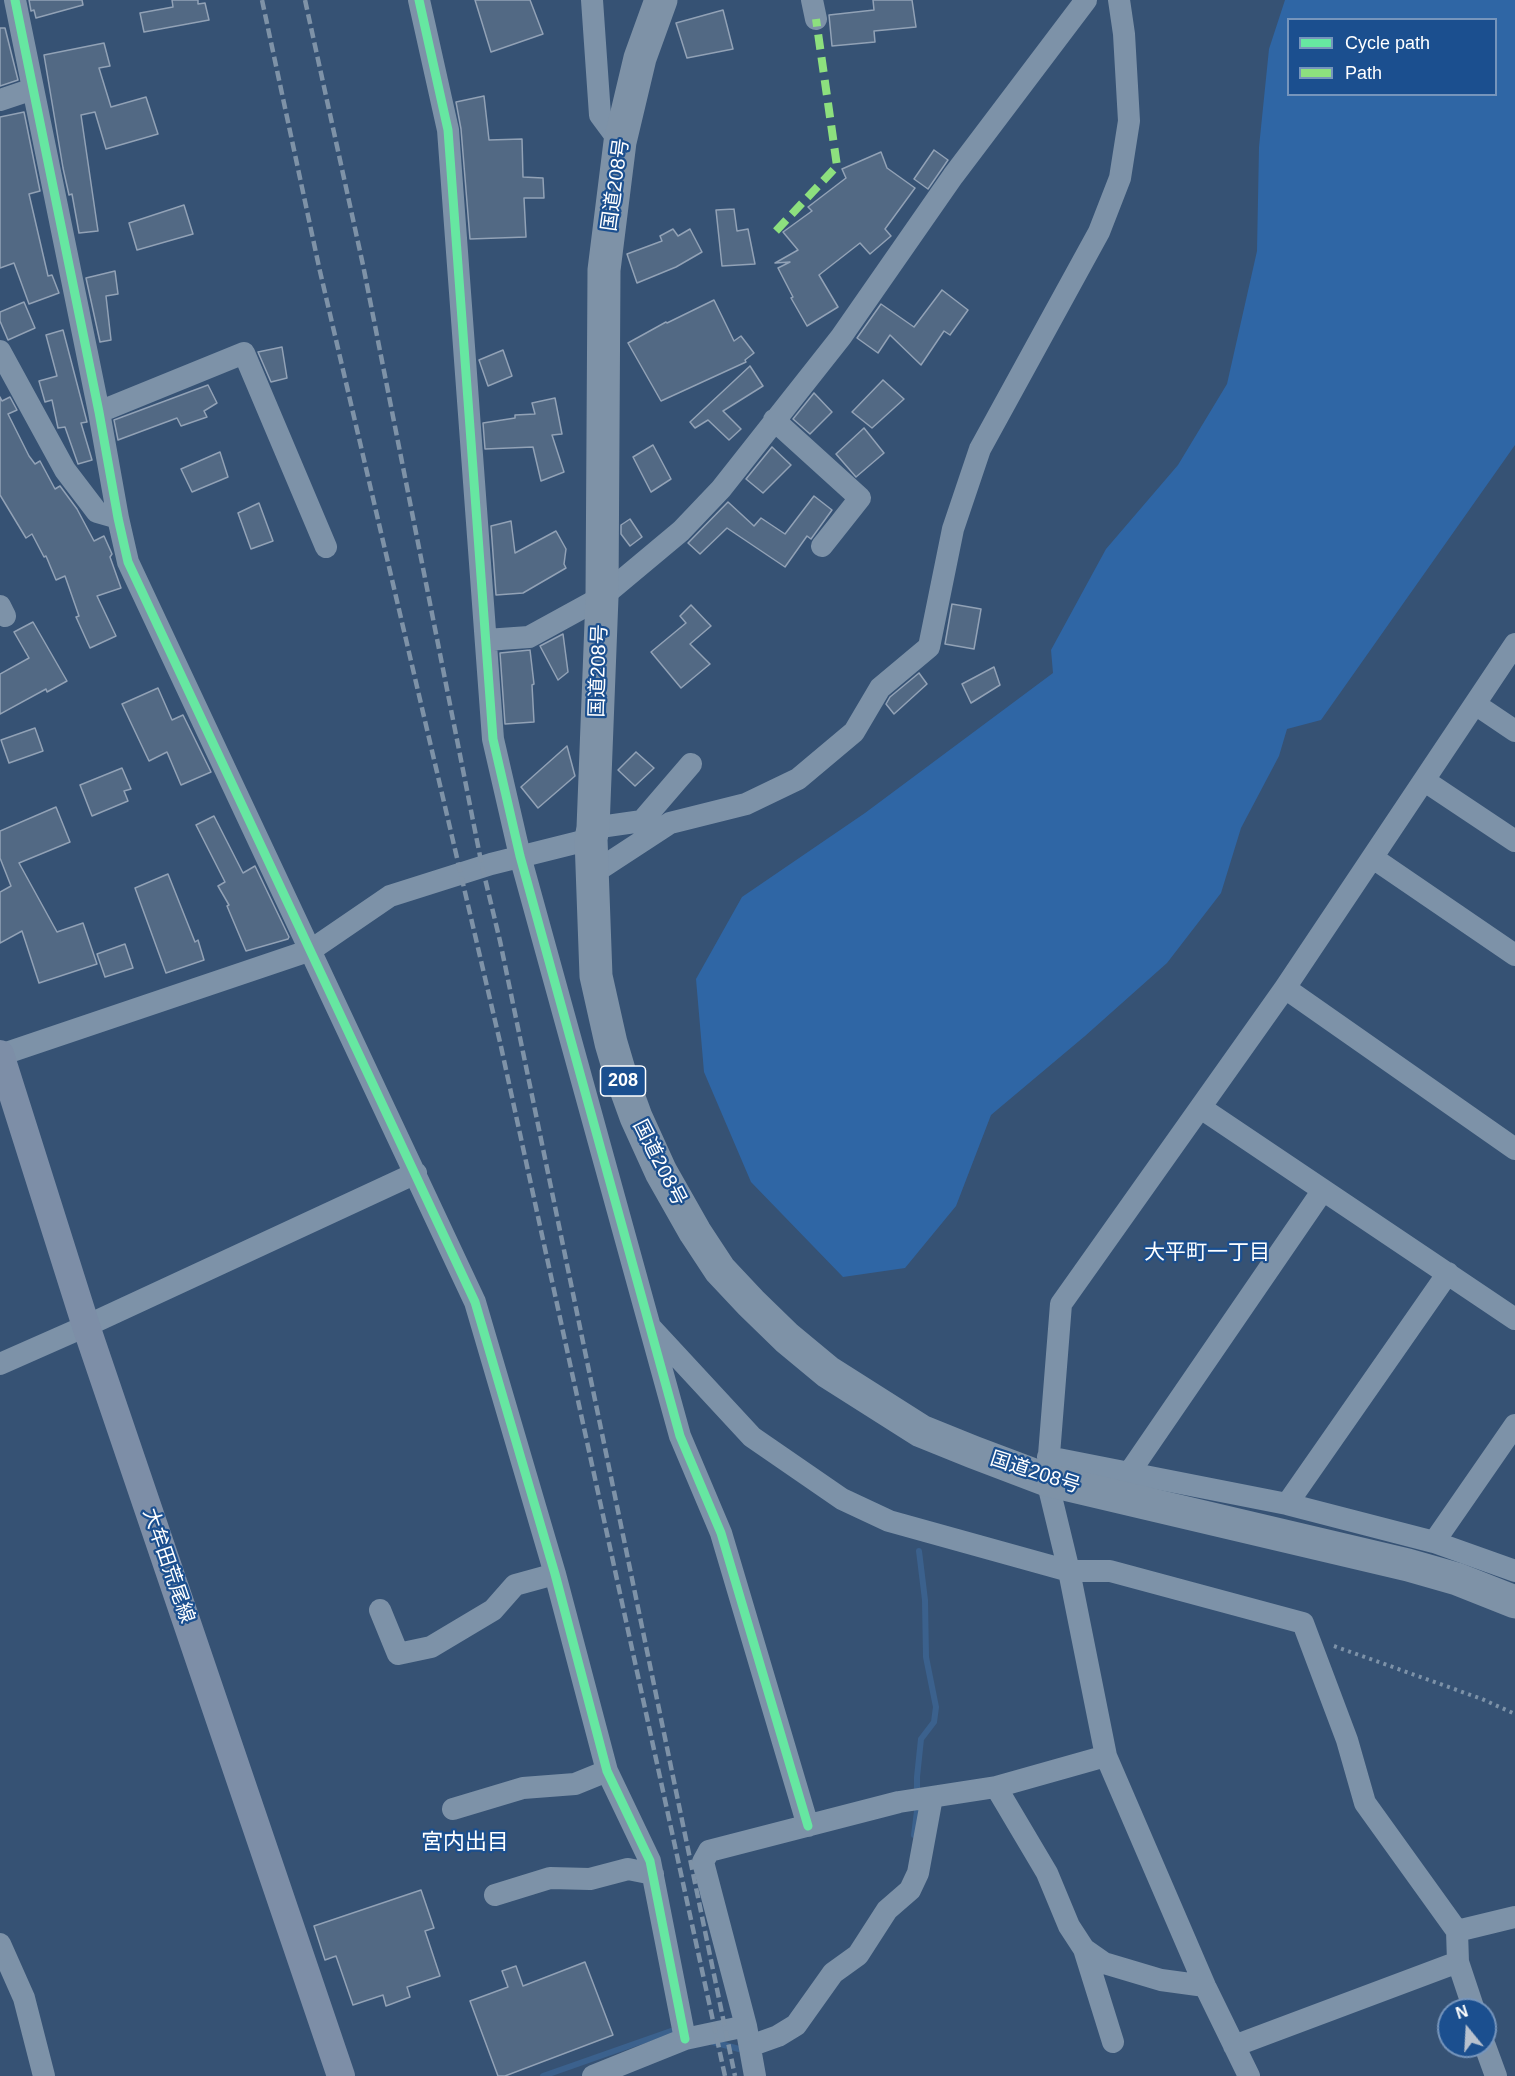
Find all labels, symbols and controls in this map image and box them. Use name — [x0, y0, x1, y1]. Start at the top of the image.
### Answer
legend — [1287, 18, 1497, 96]
text: Cycle path — [1345, 33, 1430, 53]
text: Path — [1345, 63, 1382, 83]
street label: 国道208号 — [598, 137, 634, 233]
street label: 国道208号 — [585, 624, 613, 718]
road number: 208 — [600, 1066, 646, 1096]
street label: 国道208号 — [627, 1116, 691, 1210]
district label: 大平町一丁目 — [1144, 1240, 1270, 1266]
street label: 国道208号 — [987, 1447, 1083, 1499]
street label: 大牟田荒尾線 — [137, 1505, 199, 1627]
district label: 宮内出目 — [421, 1830, 509, 1856]
north arrow — [1437, 1998, 1497, 2058]
text: N — [1454, 2002, 1470, 2022]

